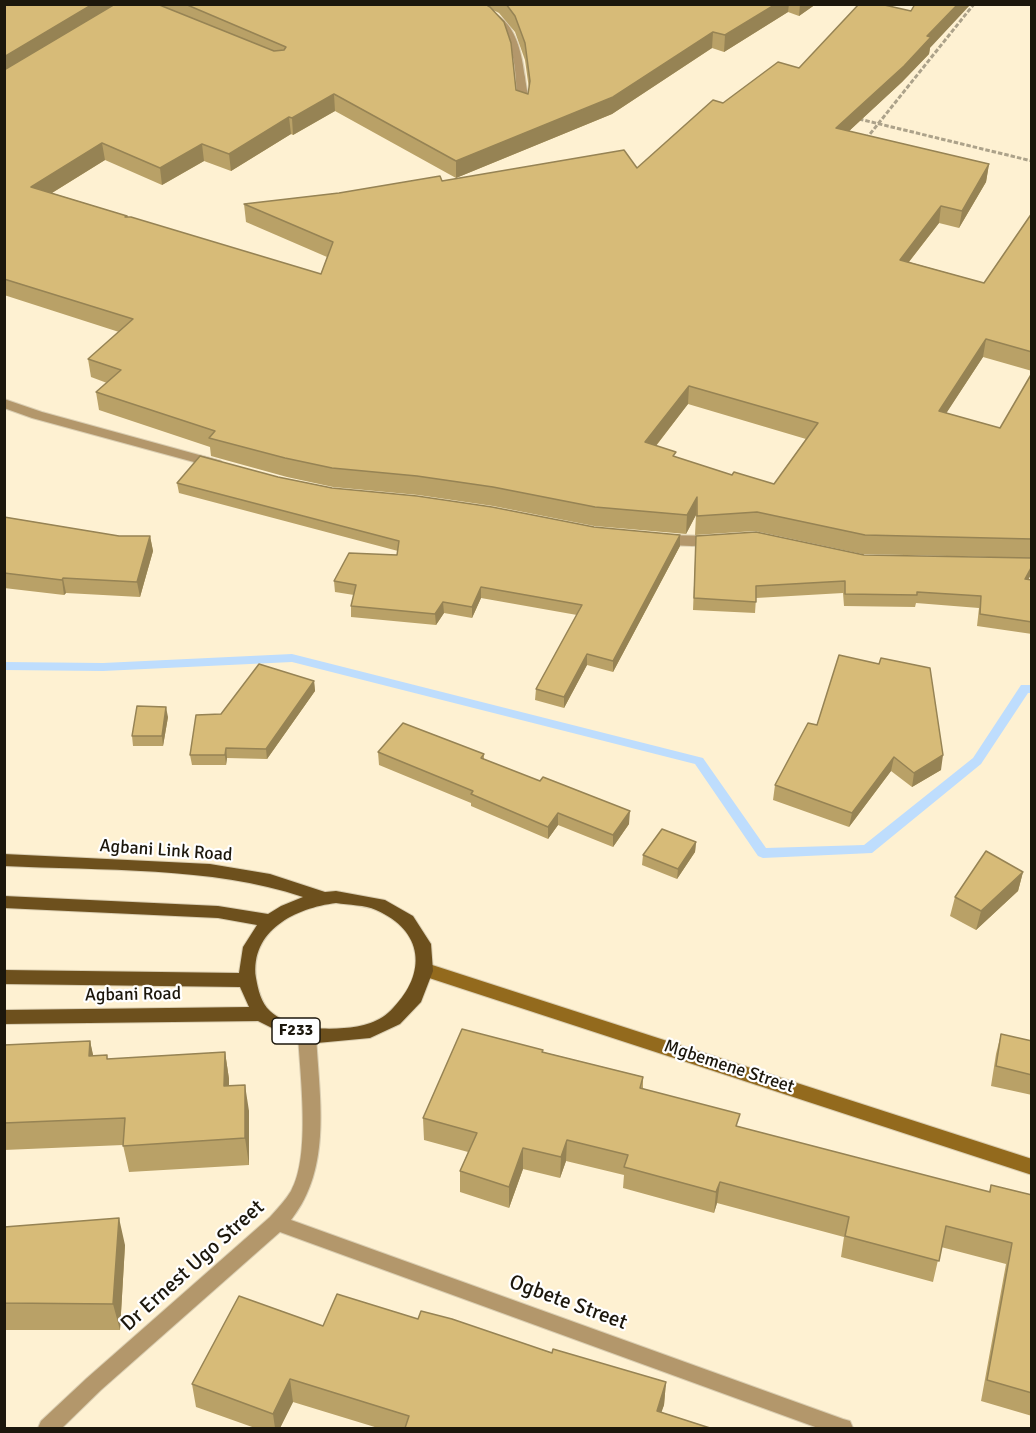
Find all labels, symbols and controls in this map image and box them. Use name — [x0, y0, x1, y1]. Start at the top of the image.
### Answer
street label: Agbani Link Road — [99, 836, 233, 866]
street label: Agbani Road — [85, 983, 181, 1007]
road number: F233 — [272, 1018, 320, 1044]
street label: Mgbemene Street — [661, 1036, 797, 1098]
street label: Dr Ernest Ugo Street — [116, 1195, 270, 1337]
street label: Ogbete Street — [506, 1270, 630, 1336]

